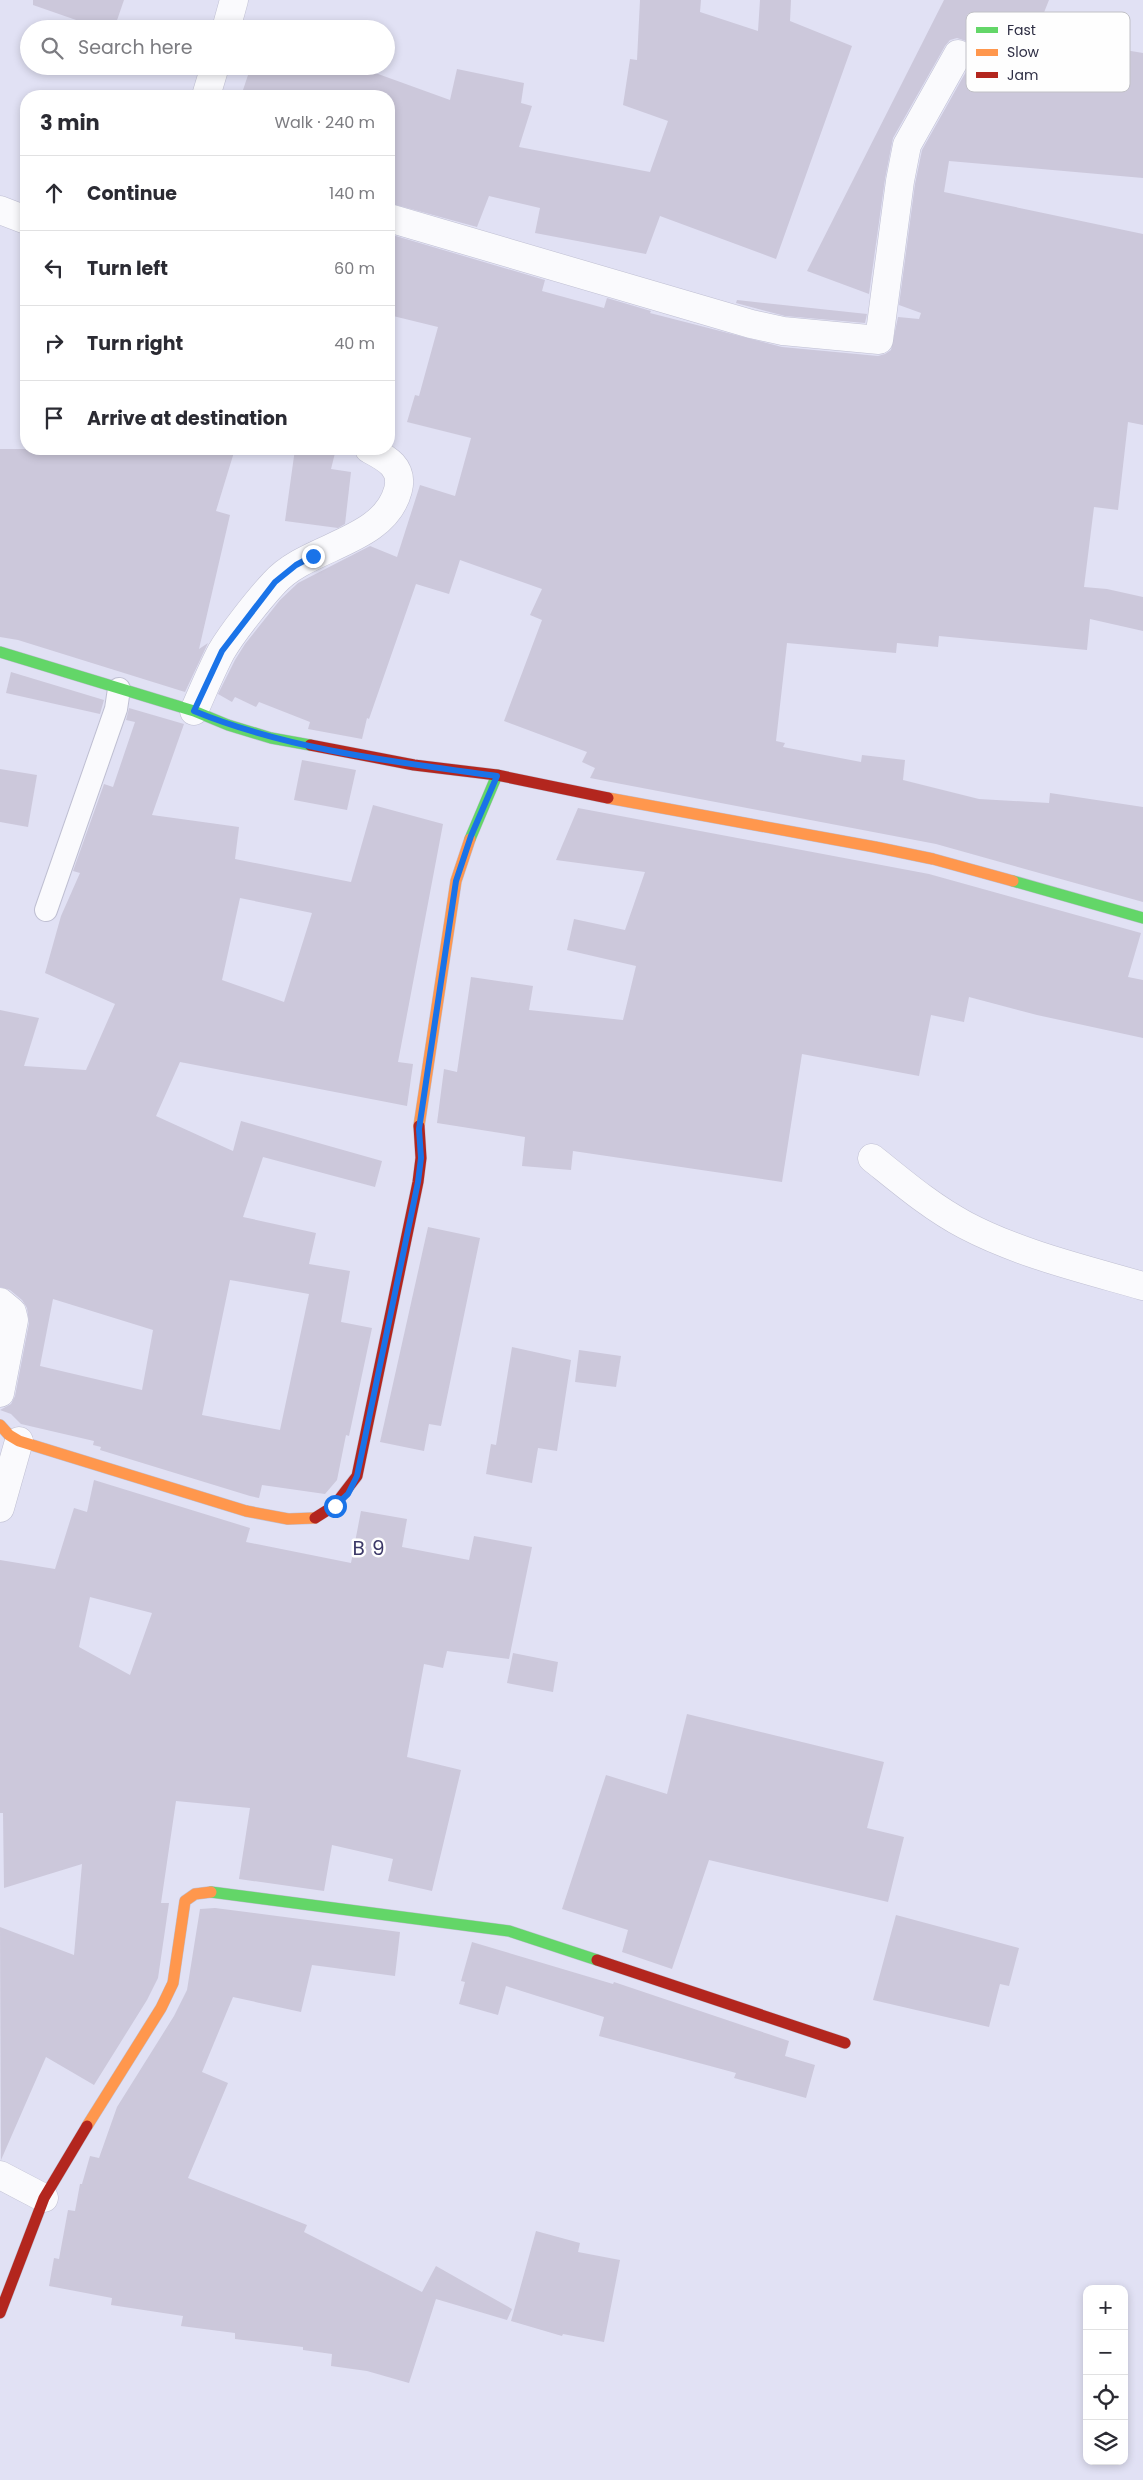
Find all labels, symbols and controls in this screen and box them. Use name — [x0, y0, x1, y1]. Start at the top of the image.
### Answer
legend — [966, 12, 1130, 92]
search box — [20, 20, 395, 75]
text: Fast — [1007, 20, 1036, 40]
icon: search — [38, 34, 66, 62]
text: Search here — [78, 34, 192, 61]
text: Slow — [1007, 42, 1040, 62]
text: Jam — [1007, 65, 1038, 85]
text: 3 min — [40, 108, 100, 137]
text: Walk · 240 m — [274, 111, 375, 134]
icon: ahead — [40, 179, 68, 207]
text: Continue — [87, 180, 177, 207]
text: 140 m — [329, 182, 375, 205]
icon: left — [40, 254, 68, 282]
text: Turn left — [87, 255, 168, 282]
text: 60 m — [334, 257, 375, 280]
icon: right — [40, 329, 68, 357]
text: Turn right — [87, 330, 183, 357]
text: 40 m — [334, 332, 375, 355]
icon: arrive — [40, 404, 68, 432]
text: Arrive at destination — [87, 405, 288, 432]
route end — [302, 545, 325, 568]
route start — [324, 1495, 347, 1518]
district label: B 9 — [352, 1534, 386, 1562]
map controls — [1083, 2285, 1128, 2465]
button: + — [1083, 2285, 1128, 2330]
button: − — [1083, 2330, 1128, 2375]
button: locate — [1083, 2375, 1128, 2420]
button: layers — [1083, 2420, 1128, 2465]

